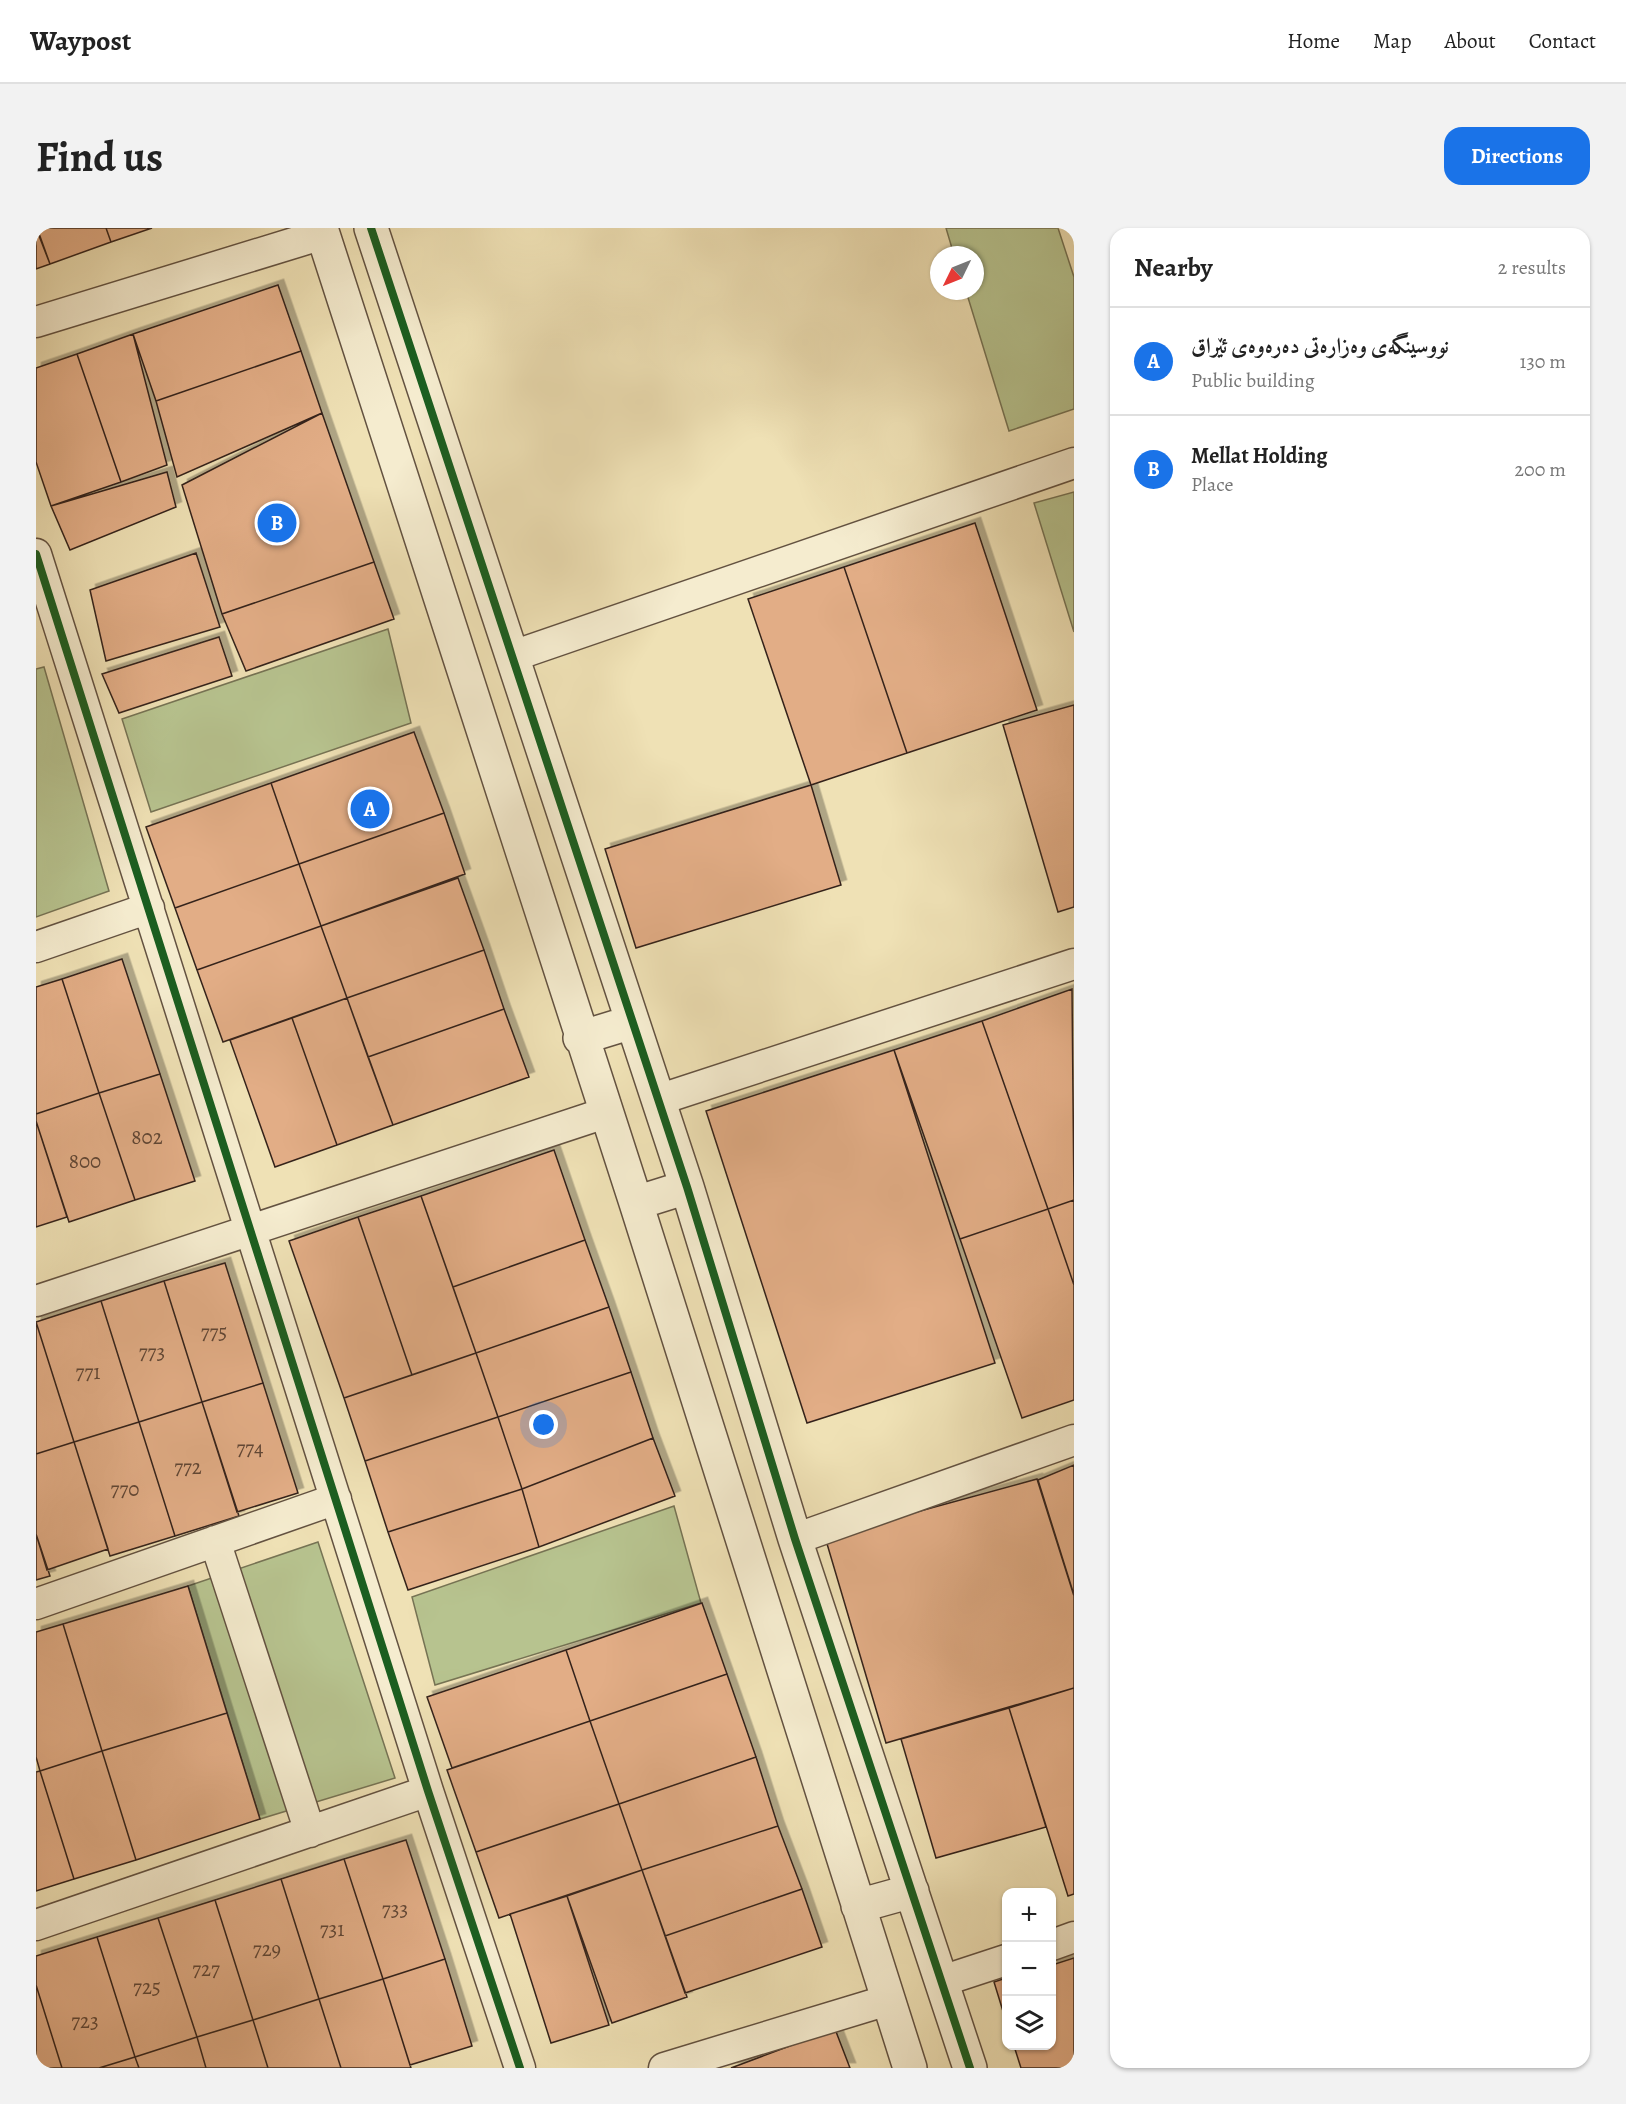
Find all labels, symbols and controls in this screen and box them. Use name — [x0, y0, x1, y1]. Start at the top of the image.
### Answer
text: Waypost — [30, 22, 131, 60]
text: Home — [1287, 27, 1340, 55]
text: Map — [1373, 27, 1411, 55]
text: About — [1444, 27, 1496, 55]
text: Contact — [1529, 27, 1596, 55]
button: Directions — [1444, 127, 1590, 185]
text: Find us — [36, 128, 163, 185]
north arrow — [930, 246, 984, 300]
text: Nearby — [1134, 250, 1213, 285]
text: 2 results — [1498, 254, 1566, 281]
text: نووسینگەی وەزارەتی دەرەوەی ئێراق — [1191, 331, 1449, 361]
text: A — [1147, 348, 1160, 375]
text: 130 m — [1520, 348, 1566, 375]
text: Public building — [1191, 367, 1315, 394]
text: Mellat Holding — [1191, 441, 1328, 471]
text: B — [1147, 456, 1160, 483]
text: 200 m — [1515, 456, 1566, 483]
text: Place — [1191, 471, 1233, 498]
pin: B — [258, 500, 296, 546]
pin: A — [350, 786, 390, 832]
house number: 802 — [131, 1123, 163, 1151]
house number: 800 — [69, 1147, 101, 1175]
house number: 775 — [201, 1318, 227, 1346]
house number: 773 — [139, 1338, 165, 1366]
house number: 771 — [76, 1358, 100, 1386]
your location — [529, 1410, 558, 1439]
house number: 774 — [236, 1434, 264, 1462]
house number: 772 — [174, 1453, 202, 1481]
house number: 770 — [111, 1475, 139, 1503]
map controls — [1002, 1888, 1056, 2050]
button: + — [1002, 1888, 1056, 1942]
house number: 733 — [382, 1895, 408, 1923]
house number: 731 — [320, 1915, 344, 1943]
house number: 729 — [253, 1935, 281, 1963]
button: − — [1002, 1942, 1056, 1996]
house number: 727 — [192, 1955, 220, 1983]
house number: 725 — [133, 1973, 161, 2001]
button: layers — [1002, 1996, 1056, 2050]
house number: 723 — [71, 2007, 99, 2035]

